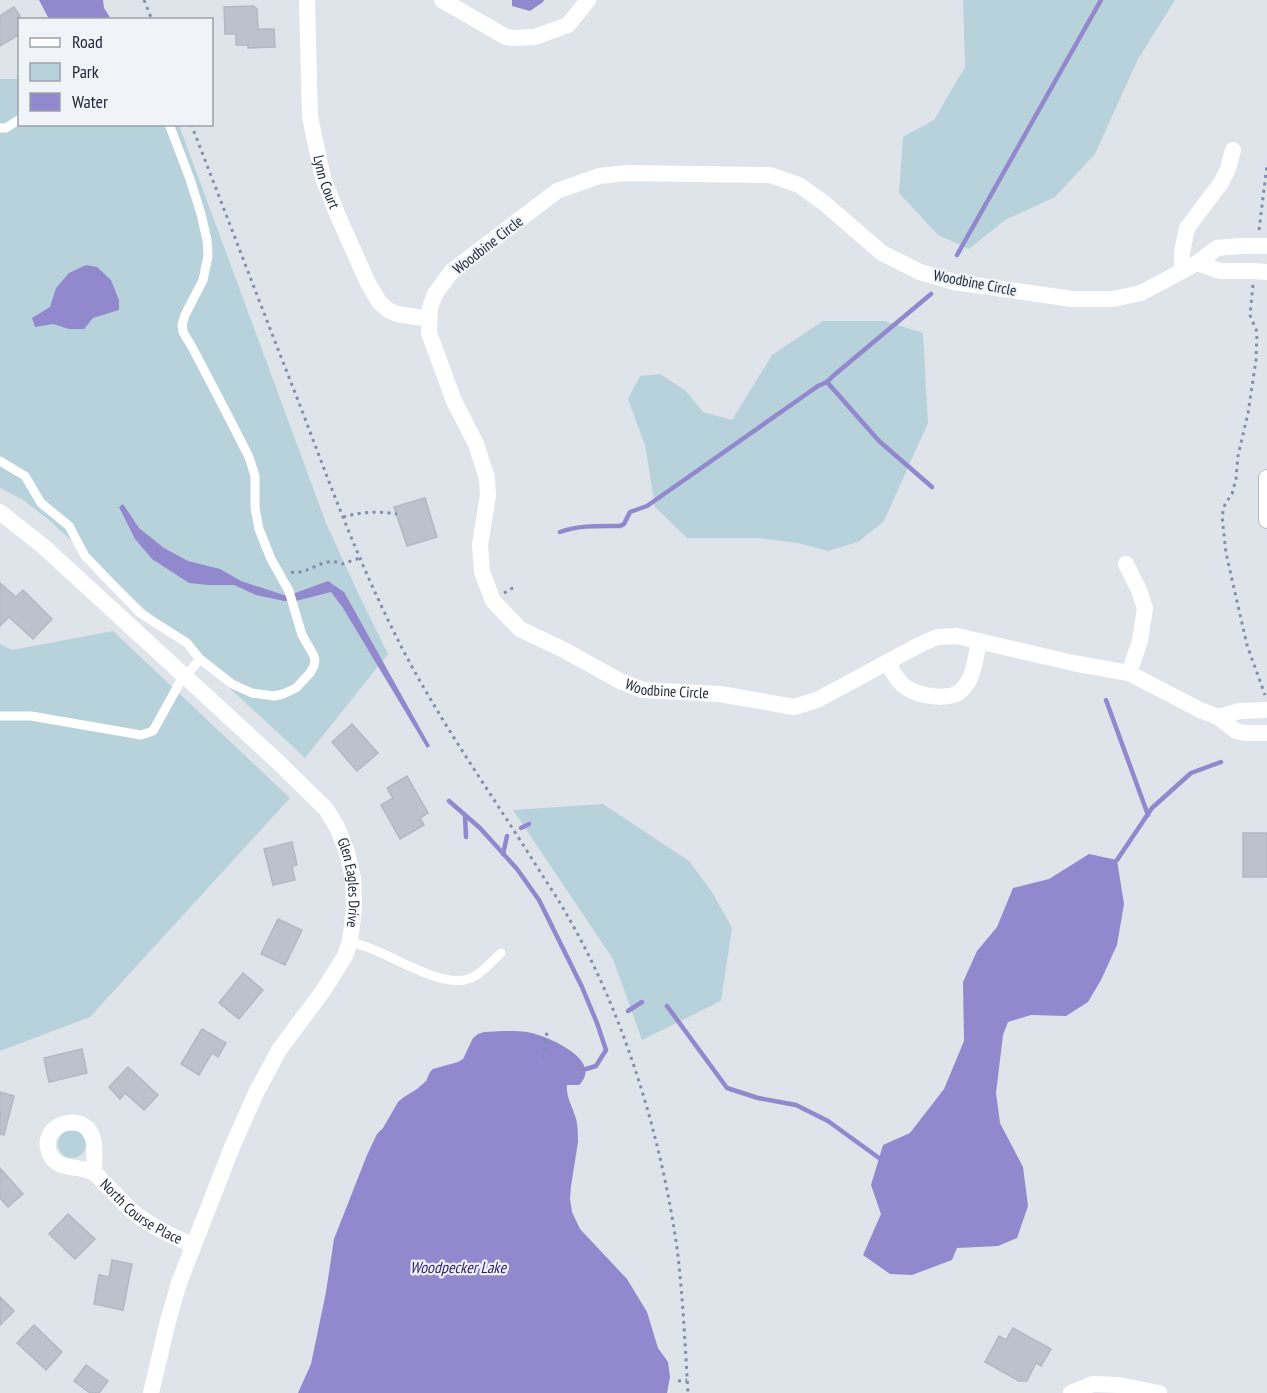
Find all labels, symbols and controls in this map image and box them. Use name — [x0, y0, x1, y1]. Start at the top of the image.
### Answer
legend — [18, 18, 213, 126]
text: Road — [72, 30, 103, 53]
text: Park — [72, 60, 99, 83]
text: Water — [72, 90, 108, 113]
street label: Lynn Court — [309, 153, 344, 211]
street label: Woodbine Circle — [449, 211, 527, 278]
street label: Woodbine Circle — [932, 265, 1018, 300]
street label: Woodbine Circle — [623, 674, 709, 702]
street label: Glen Eagles Drive — [333, 835, 364, 929]
street label: North Course Place — [97, 1175, 185, 1248]
water label: Woodpecker Lake — [410, 1257, 507, 1277]

